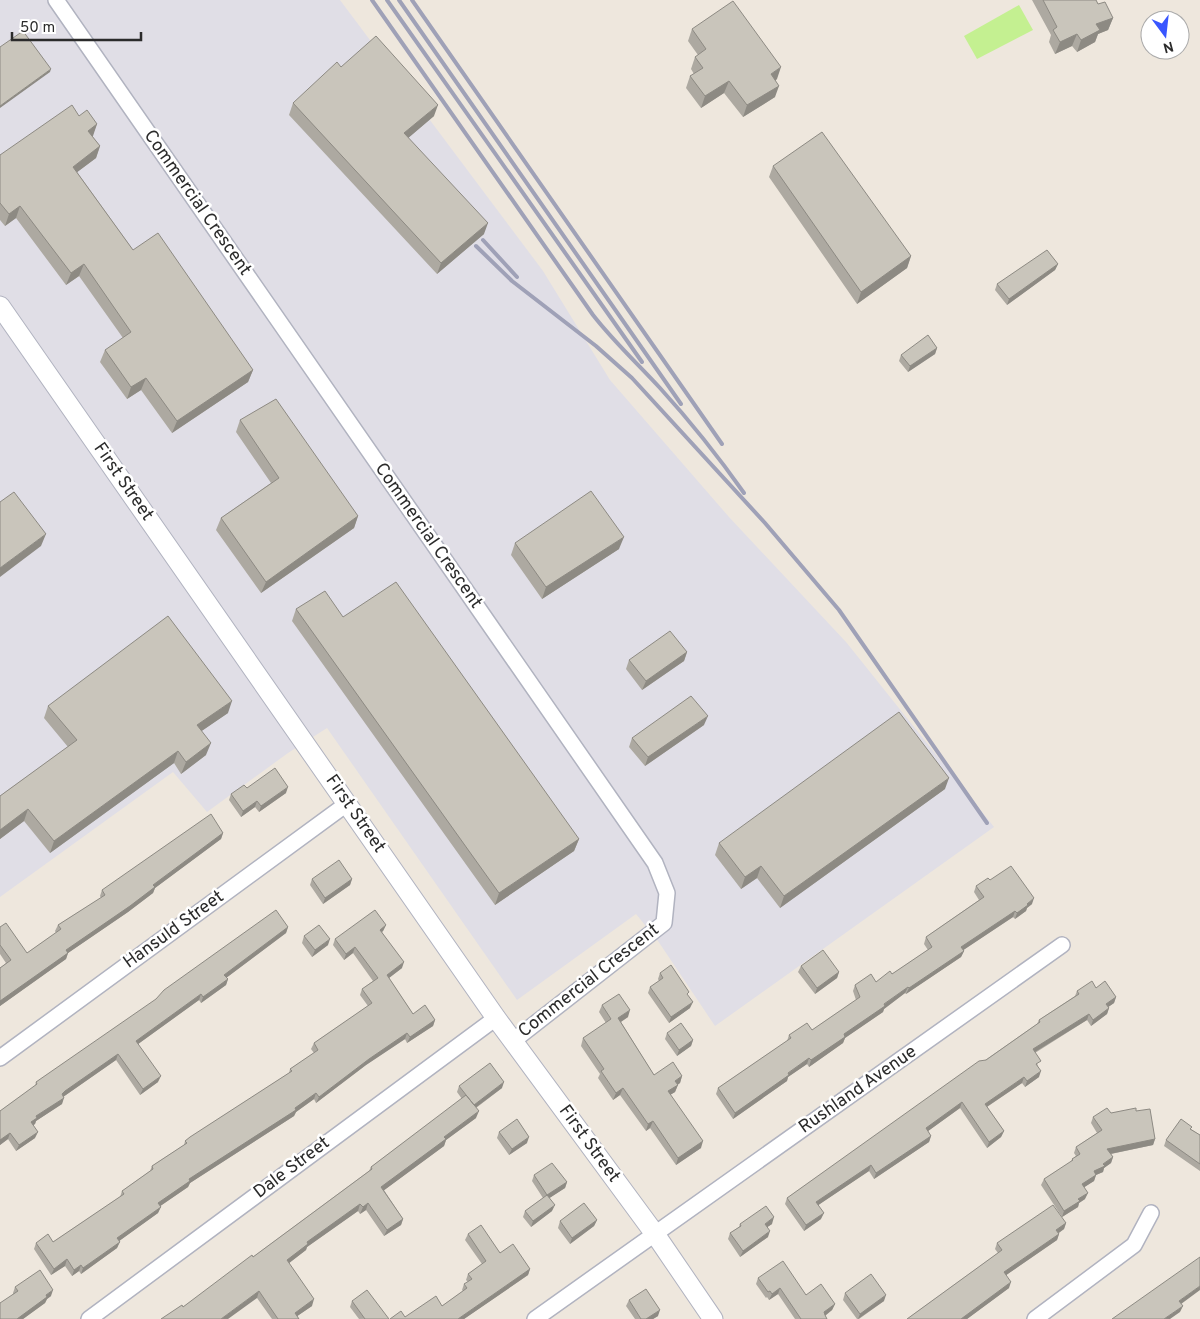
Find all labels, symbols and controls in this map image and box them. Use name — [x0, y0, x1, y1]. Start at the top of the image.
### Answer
scale bar — [12, 10, 141, 42]
north arrow — [1140, 10, 1190, 60]
text: 50 m — [20, 19, 55, 38]
text: N — [1161, 37, 1175, 56]
street label: Commercial Crescent — [138, 126, 256, 280]
street label: First Street — [88, 438, 158, 526]
street label: Commercial Crescent — [369, 459, 487, 613]
street label: First Street — [320, 770, 390, 858]
street label: Hansuld Street — [119, 886, 229, 974]
street label: Commercial Crescent — [514, 919, 664, 1043]
street label: Rushland Avenue — [794, 1041, 922, 1139]
street label: First Street — [553, 1101, 625, 1187]
street label: Dale Street — [249, 1132, 335, 1204]

